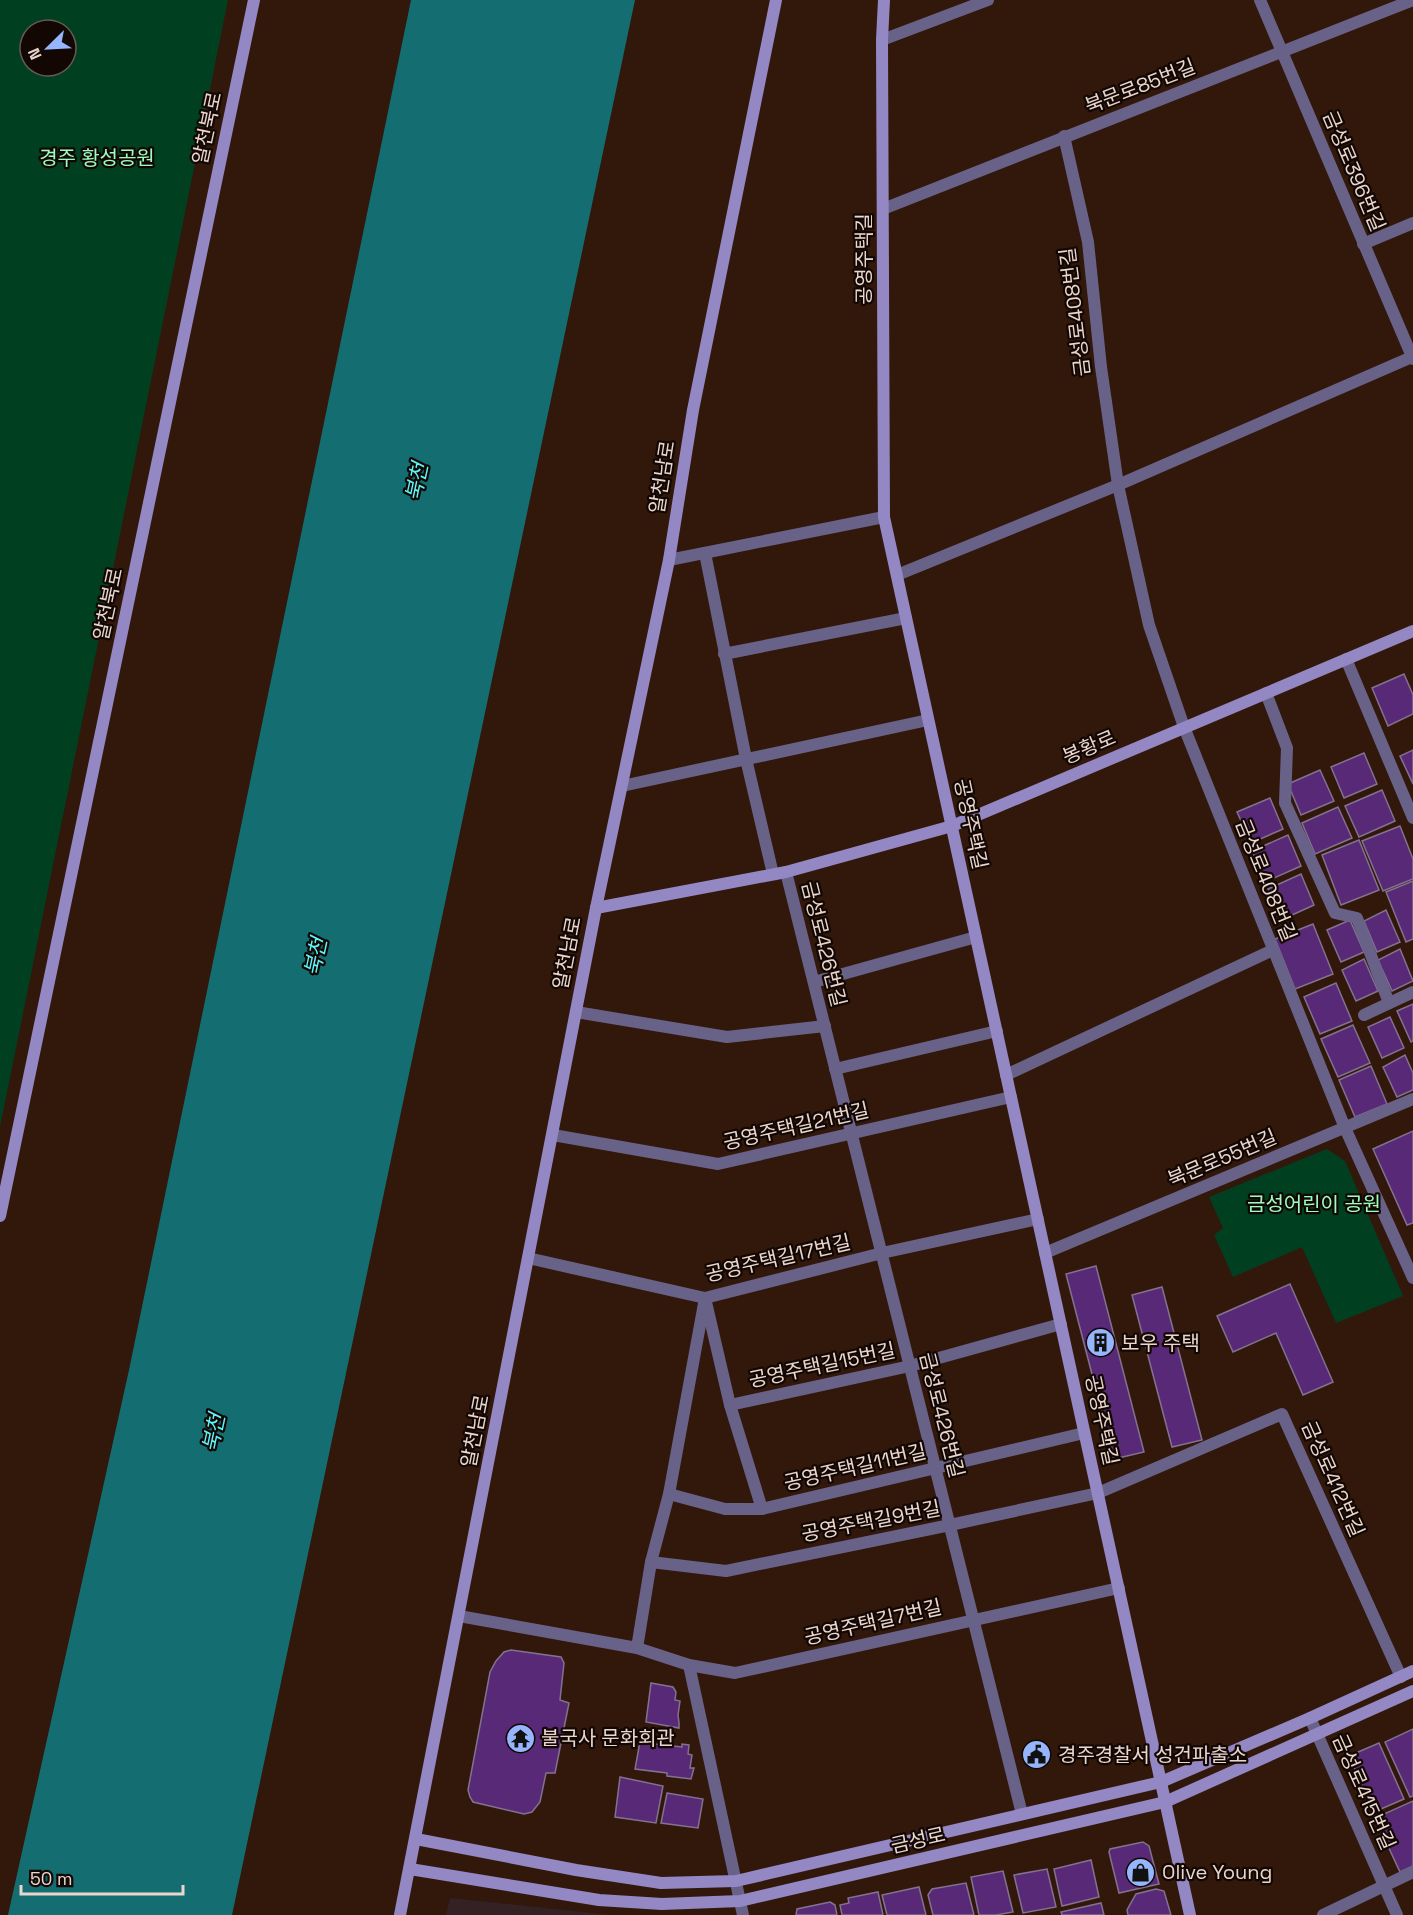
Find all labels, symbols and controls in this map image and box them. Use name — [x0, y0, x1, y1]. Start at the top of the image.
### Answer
north arrow — [18, 18, 78, 78]
text: N — [23, 45, 47, 63]
street label: 북문로85번길 — [1081, 53, 1199, 119]
street label: 알천북로 — [187, 89, 227, 167]
street label: 금성로396번길 — [1317, 107, 1391, 235]
park label: 경주 황성공원 — [39, 145, 155, 171]
street label: 공영주택길 — [851, 213, 877, 305]
street label: 금성로408번길 — [1054, 246, 1096, 378]
street label: 알천남로 — [643, 439, 681, 515]
water label: 북천 — [399, 458, 434, 504]
street label: 알천북로 — [88, 565, 128, 643]
street label: 봉황로 — [1059, 724, 1119, 770]
street label: 공영주택길 — [949, 776, 993, 872]
street label: 금성로408번길 — [1230, 815, 1302, 945]
street label: 금성로426번길 — [796, 878, 852, 1010]
street label: 알천남로 — [547, 914, 587, 992]
water label: 북천 — [298, 933, 333, 979]
street label: 공영주택길21번길 — [720, 1097, 872, 1155]
street label: 북문로55번길 — [1164, 1123, 1280, 1193]
park label: 금성어린이 공원 — [1247, 1191, 1381, 1217]
street label: 공영주택길17번길 — [703, 1229, 853, 1287]
building icon: 보우 주택 — [1084, 1327, 1116, 1359]
place label: 보우 주택 — [1121, 1330, 1200, 1356]
street label: 공영주택길15번길 — [746, 1337, 898, 1393]
street label: 금성로426번길 — [914, 1349, 970, 1481]
street label: 공영주택길 — [1080, 1372, 1124, 1468]
street label: 알천남로 — [455, 1392, 495, 1470]
water label: 북천 — [196, 1409, 231, 1455]
street label: 금성로412번길 — [1296, 1417, 1370, 1541]
street label: 공영주택길11번길 — [781, 1438, 929, 1496]
street label: 공영주택길9번길 — [799, 1495, 943, 1547]
street label: 공영주택길7번길 — [802, 1594, 944, 1650]
temple icon: 불국사 문화회관 — [504, 1722, 536, 1754]
place label: 불국사 문화회관 — [541, 1725, 675, 1751]
street label: 금성로415번길 — [1327, 1730, 1401, 1854]
public building icon: 경주경찰서 성건파출소 — [1021, 1739, 1053, 1771]
place label: 경주경찰서 성건파출소 — [1058, 1742, 1247, 1768]
street label: 금성로 — [888, 1821, 948, 1859]
shop icon: Olive Young — [1125, 1856, 1157, 1888]
scale bar — [21, 1858, 183, 1896]
place label: Olive Young — [1162, 1859, 1272, 1885]
text: 50 m — [30, 1867, 72, 1890]

